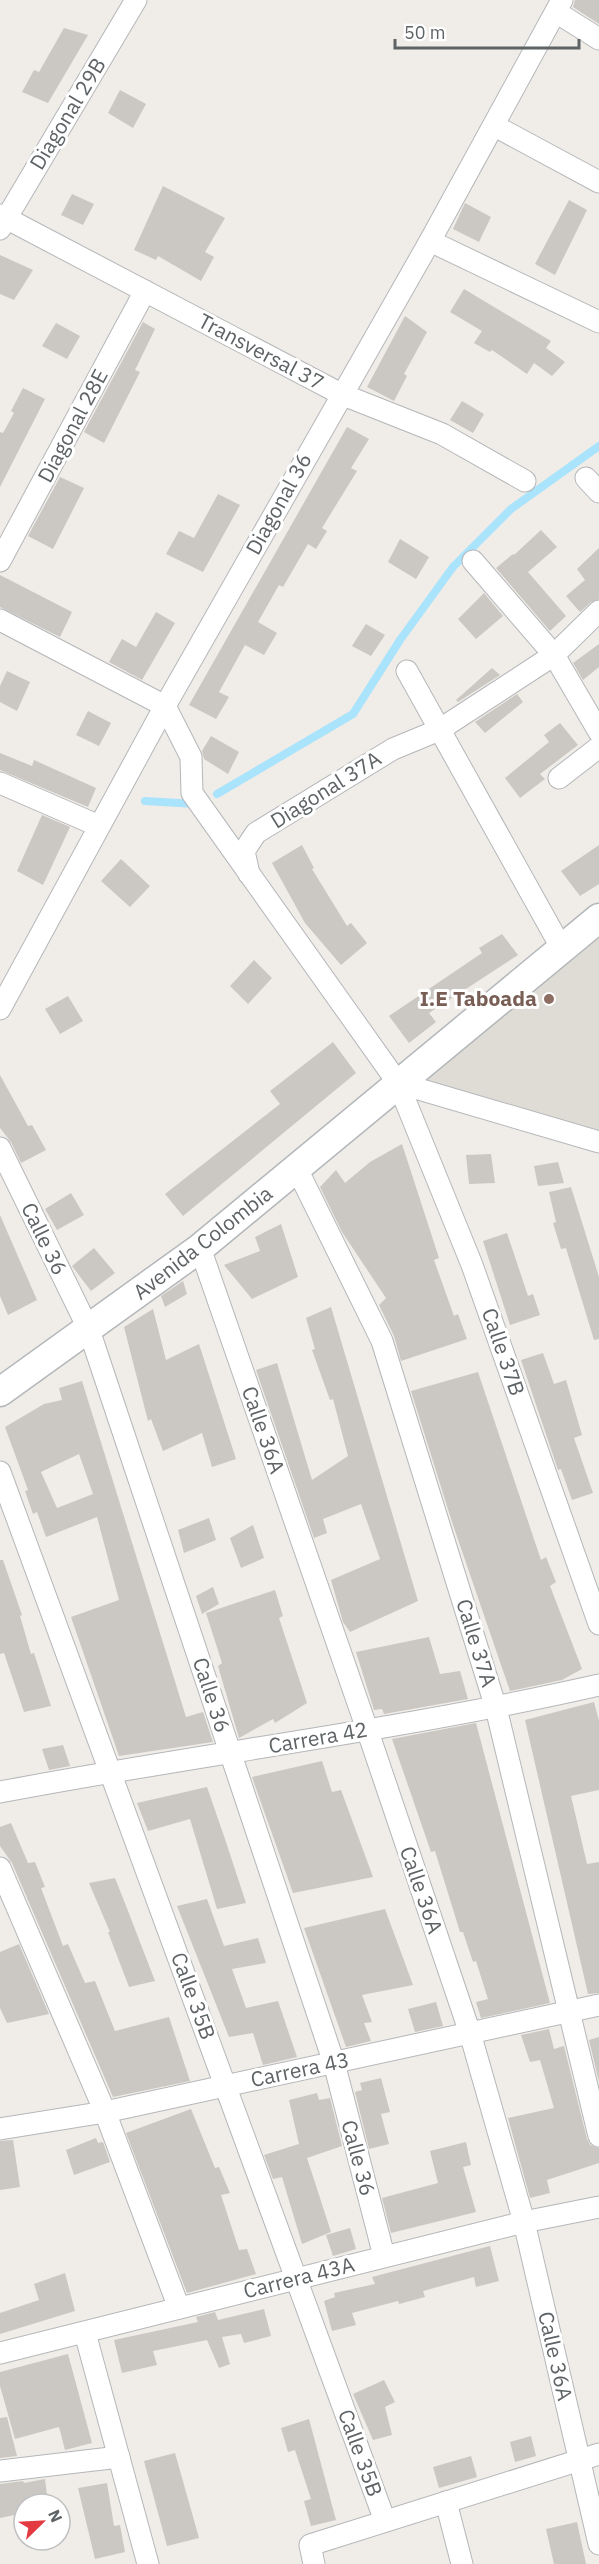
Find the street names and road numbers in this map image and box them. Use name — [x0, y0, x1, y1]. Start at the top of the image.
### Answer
street label: Diagonal 29B — [23, 52, 112, 175]
street label: Transversal 37 — [194, 306, 329, 396]
street label: Diagonal 28E — [31, 364, 114, 487]
street label: Diagonal 36 — [239, 448, 318, 559]
street label: Diagonal 37A — [265, 744, 386, 834]
street label: Avenida Colombia — [127, 1179, 278, 1305]
street label: Calle 36 — [15, 1198, 74, 1279]
street label: Calle 37B — [476, 1304, 532, 1399]
street label: Calle 36A — [236, 1382, 292, 1477]
street label: Calle 37A — [450, 1595, 504, 1690]
street label: Calle 36 — [187, 1654, 237, 1736]
street label: Carrera 42 — [266, 1715, 370, 1759]
street label: Calle 36A — [394, 1842, 450, 1937]
street label: Calle 35B — [165, 1948, 223, 2043]
street label: Carrera 43 — [248, 2045, 352, 2093]
street label: Calle 36 — [335, 2117, 382, 2199]
street label: Carrera 43A — [240, 2250, 357, 2304]
street label: Calle 36A — [532, 2308, 580, 2403]
street label: Calle 35B — [332, 2405, 390, 2500]

